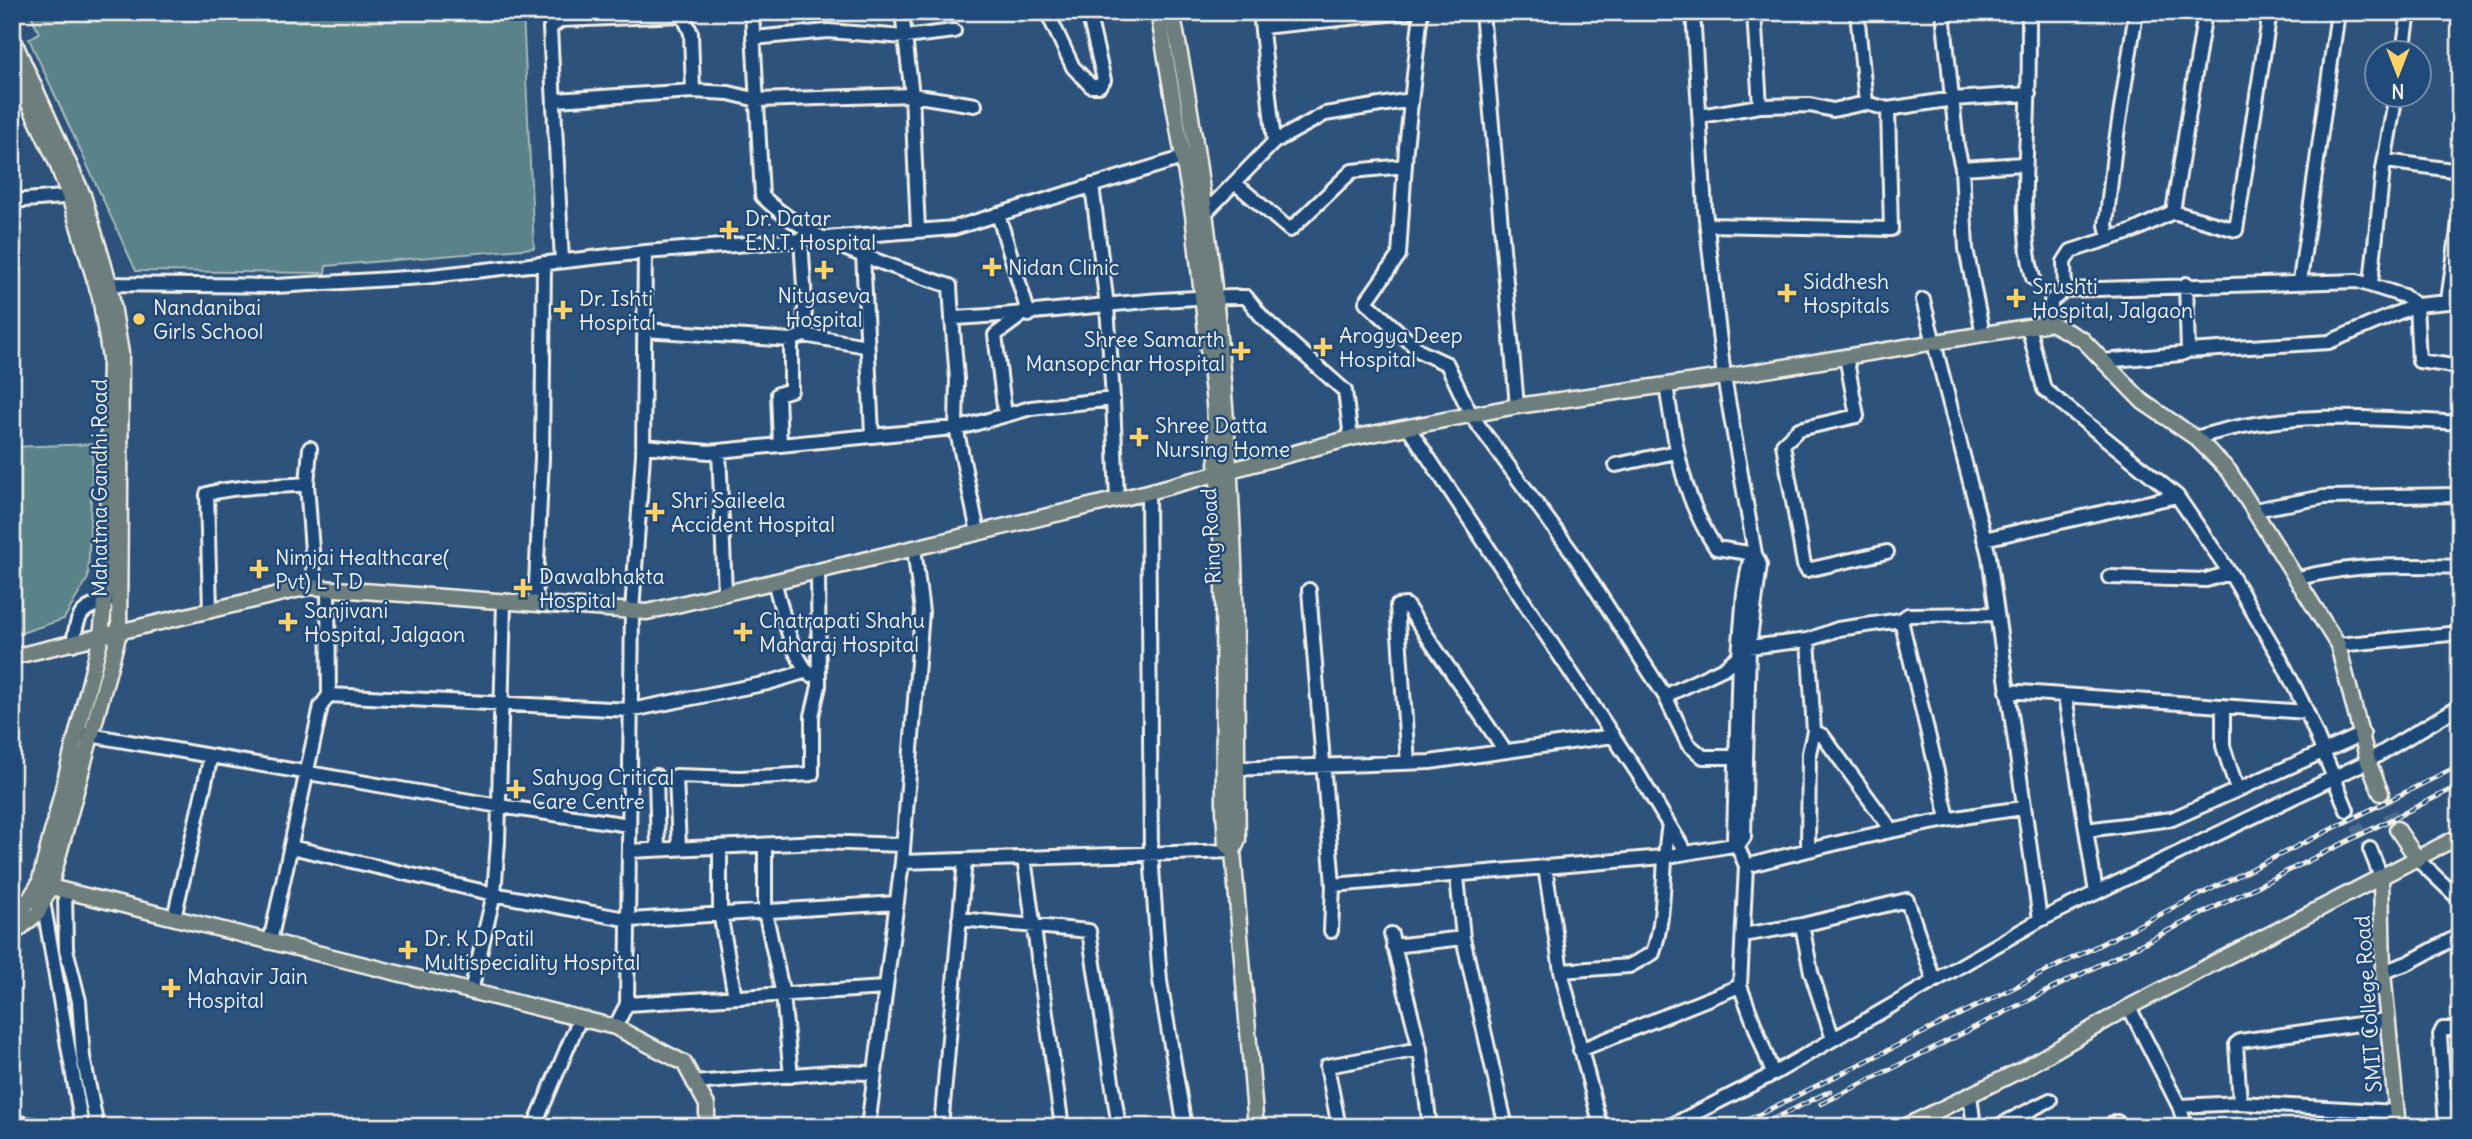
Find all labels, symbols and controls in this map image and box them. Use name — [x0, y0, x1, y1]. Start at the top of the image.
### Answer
north arrow — [2364, 38, 2434, 108]
text: N — [2391, 79, 2405, 103]
place label: Dr. Datar E.N.T. Hospital — [745, 205, 876, 256]
marker: Dr. Datar E.N.T. Hospital — [719, 220, 739, 240]
place label: Nidan Clinic — [1008, 254, 1119, 281]
marker: Nidan Clinic — [982, 257, 1002, 277]
marker: Nityaseva Hospital — [814, 260, 834, 280]
place label: Siddhesh Hospitals — [1803, 268, 1889, 319]
place label: Srushti Hospital, Jalgaon — [2032, 273, 2193, 324]
place label: Nityaseva Hospital — [777, 282, 871, 333]
marker: Siddhesh Hospitals — [1777, 283, 1797, 303]
place label: Dr. Ishti Hospital — [579, 285, 656, 336]
marker: Srushti Hospital, Jalgaon — [2006, 288, 2026, 308]
place label: Nandanibai Girls School — [153, 294, 263, 345]
marker: Dr. Ishti Hospital — [553, 300, 573, 320]
marker: Nandanibai Girls School — [131, 311, 147, 327]
place label: Arogya Deep Hospital — [1339, 322, 1463, 373]
place label: Shree Samarth Mansopchar Hospital — [1025, 326, 1225, 377]
marker: Arogya Deep Hospital — [1313, 337, 1333, 357]
marker: Shree Samarth Mansopchar Hospital — [1231, 341, 1251, 361]
street label: Mahatma Gandhi Road — [86, 379, 113, 597]
place label: Shree Datta Nursing Home — [1155, 412, 1290, 463]
marker: Shree Datta Nursing Home — [1129, 427, 1149, 447]
place label: Shri Saileela Accident Hospital — [671, 487, 835, 538]
street label: Ring Road — [1195, 487, 1227, 585]
marker: Shri Saileela Accident Hospital — [645, 502, 665, 522]
place label: Nimjai Healthcare( Pvt) L T D — [275, 544, 449, 595]
marker: Nimjai Healthcare( Pvt) L T D — [249, 559, 269, 579]
place label: Dawalbhakta Hospital — [539, 563, 665, 614]
marker: Dawalbhakta Hospital — [513, 578, 533, 598]
place label: Sanjivani Hospital, Jalgaon — [304, 597, 465, 648]
place label: Chatrapati Shahu Maharaj Hospital — [759, 607, 925, 658]
marker: Sanjivani Hospital, Jalgaon — [278, 612, 298, 632]
marker: Chatrapati Shahu Maharaj Hospital — [733, 622, 753, 642]
place label: Sahyog Critical Care Centre — [532, 764, 674, 815]
marker: Sahyog Critical Care Centre — [506, 779, 526, 799]
street label: SMIT College Road — [2348, 915, 2388, 1093]
place label: Dr. K D Patil Multispeciality Hospital — [424, 925, 640, 976]
marker: Dr. K D Patil Multispeciality Hospital — [398, 940, 418, 960]
place label: Mahavir Jain Hospital — [187, 963, 308, 1014]
marker: Mahavir Jain Hospital — [161, 978, 181, 998]

